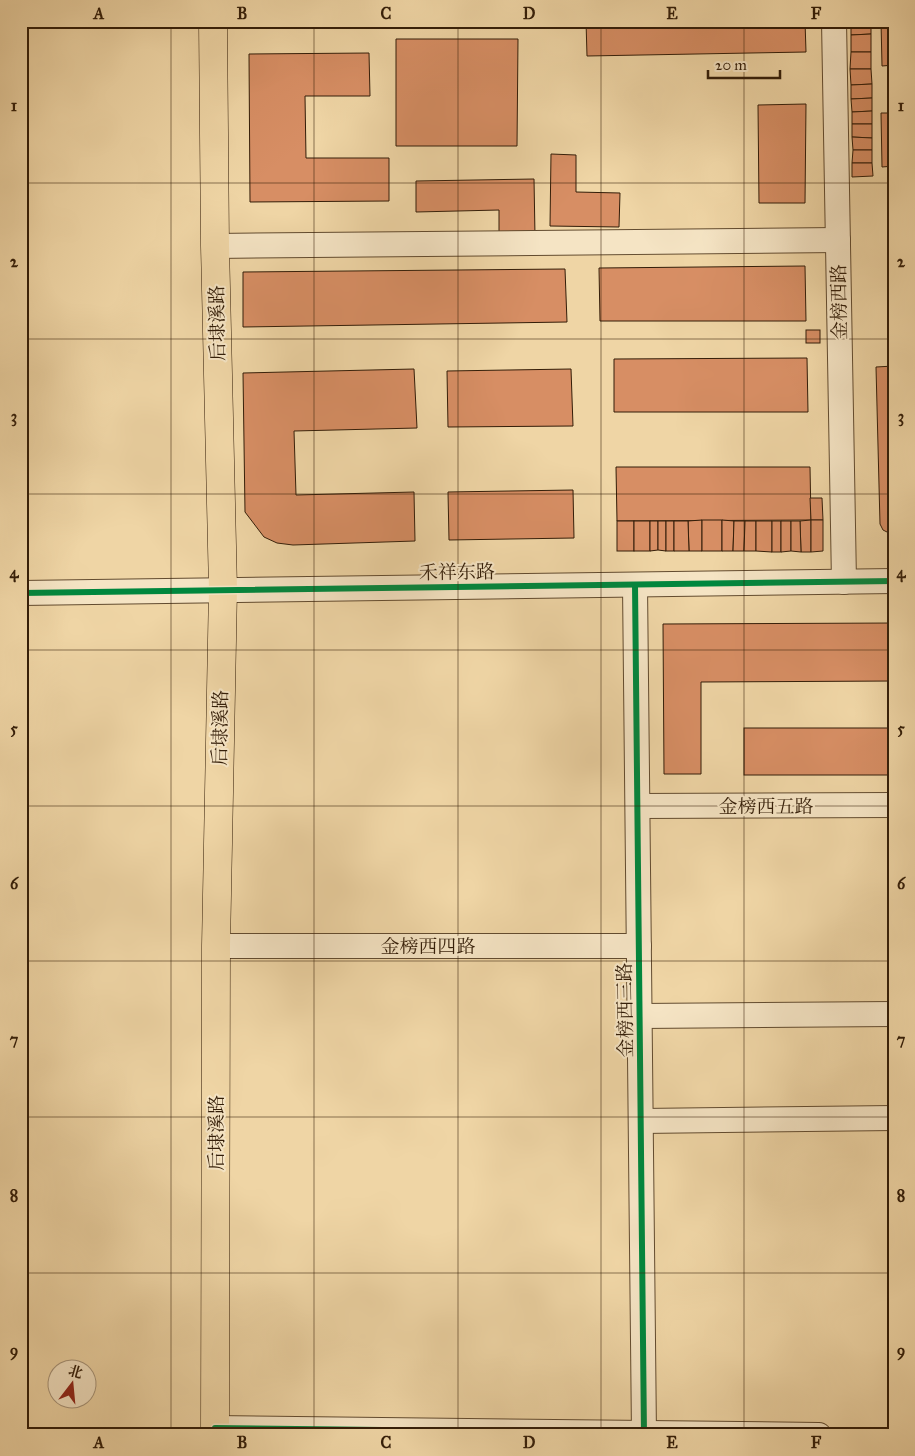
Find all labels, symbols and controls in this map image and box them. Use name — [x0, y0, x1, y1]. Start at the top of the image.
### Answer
text: A — [93, 4, 105, 23]
text: B — [237, 4, 247, 23]
text: C — [381, 4, 392, 23]
text: D — [523, 4, 536, 23]
text: E — [666, 4, 678, 23]
text: F — [811, 4, 822, 23]
scale bar — [708, 48, 780, 80]
text: 20 m — [715, 56, 747, 74]
text: 1 — [11, 96, 18, 115]
text: 1 — [898, 96, 905, 115]
text: 2 — [10, 252, 19, 271]
text: 2 — [897, 252, 906, 271]
street label: 金榜西路 — [827, 264, 851, 340]
street label: 后埭溪路 — [205, 285, 229, 361]
text: 3 — [11, 407, 17, 427]
text: 3 — [898, 407, 904, 427]
street label: 禾祥东路 — [419, 560, 495, 584]
text: 4 — [10, 563, 20, 583]
text: 4 — [897, 563, 907, 583]
street label: 后埭溪路 — [208, 690, 232, 766]
text: 5 — [10, 719, 18, 738]
text: 5 — [897, 719, 905, 738]
street label: 金榜西五路 — [718, 795, 814, 818]
text: 6 — [10, 874, 19, 893]
text: 6 — [897, 874, 906, 893]
street label: 金榜西四路 — [380, 935, 476, 958]
street label: 金榜西三路 — [613, 962, 637, 1058]
text: 7 — [10, 1030, 19, 1049]
text: 7 — [897, 1030, 906, 1049]
street label: 后埭溪路 — [205, 1095, 228, 1171]
text: 8 — [10, 1186, 18, 1205]
text: 8 — [897, 1186, 905, 1205]
text: 9 — [10, 1341, 18, 1361]
text: 9 — [897, 1341, 905, 1361]
north arrow — [48, 1358, 98, 1408]
text: 北 — [66, 1362, 85, 1382]
text: A — [93, 1433, 105, 1452]
text: B — [237, 1433, 247, 1452]
text: C — [381, 1433, 392, 1452]
text: D — [523, 1433, 536, 1452]
text: E — [666, 1433, 678, 1452]
text: F — [811, 1433, 822, 1452]

